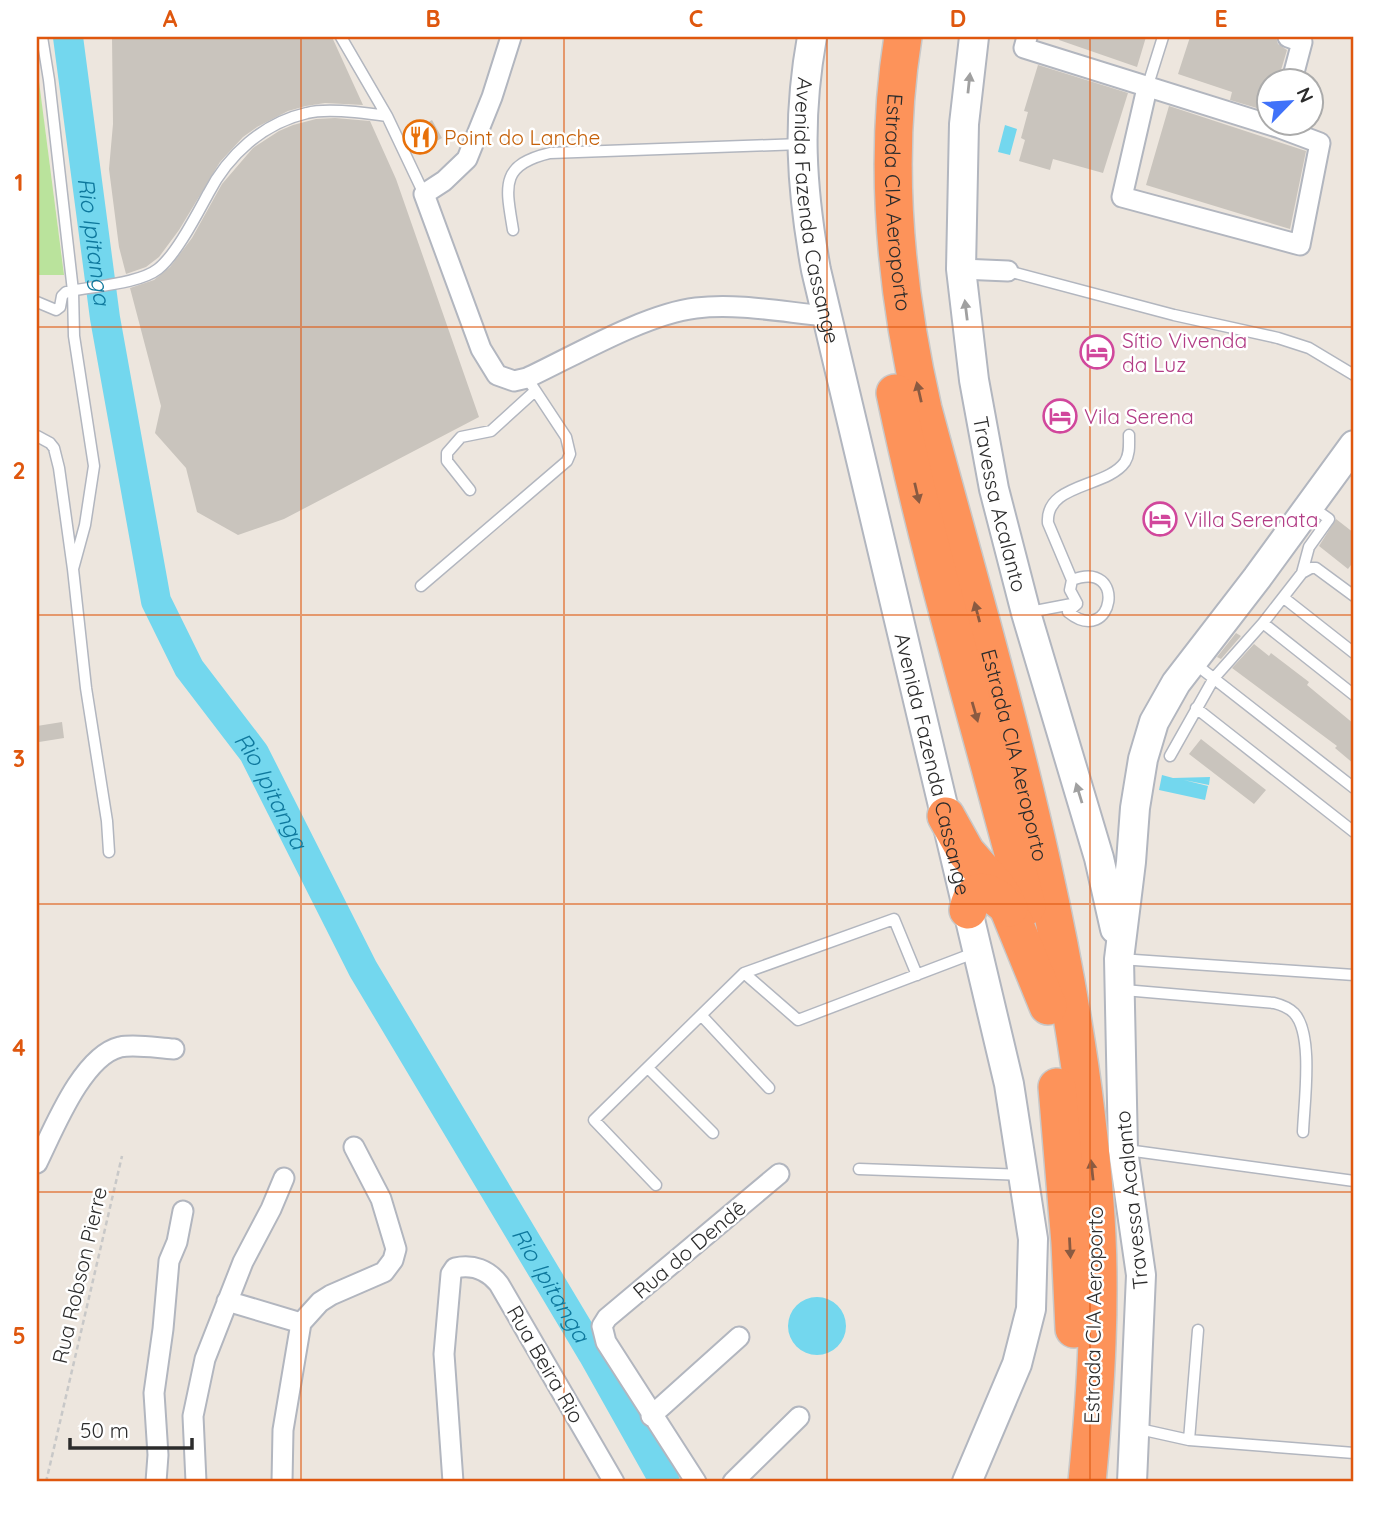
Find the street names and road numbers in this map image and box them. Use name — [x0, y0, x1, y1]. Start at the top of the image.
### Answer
street label: Avenida Fazenda Cassange — [790, 76, 846, 346]
street label: Estrada CIA Aeroporto — [880, 93, 917, 313]
street label: Travessa Acalanto — [968, 414, 1033, 595]
street label: Avenida Fazenda Cassange — [889, 630, 977, 898]
street label: Estrada CIA Aeroporto — [976, 646, 1054, 864]
street label: Travessa Acalanto — [1109, 1109, 1153, 1291]
street label: Rua Robson Pierre — [46, 1184, 112, 1366]
street label: Rua do Dendê — [627, 1194, 751, 1304]
street label: Estrada CIA Aeroporto — [1078, 1206, 1108, 1424]
street label: Rua Beira Rio — [502, 1300, 590, 1428]

